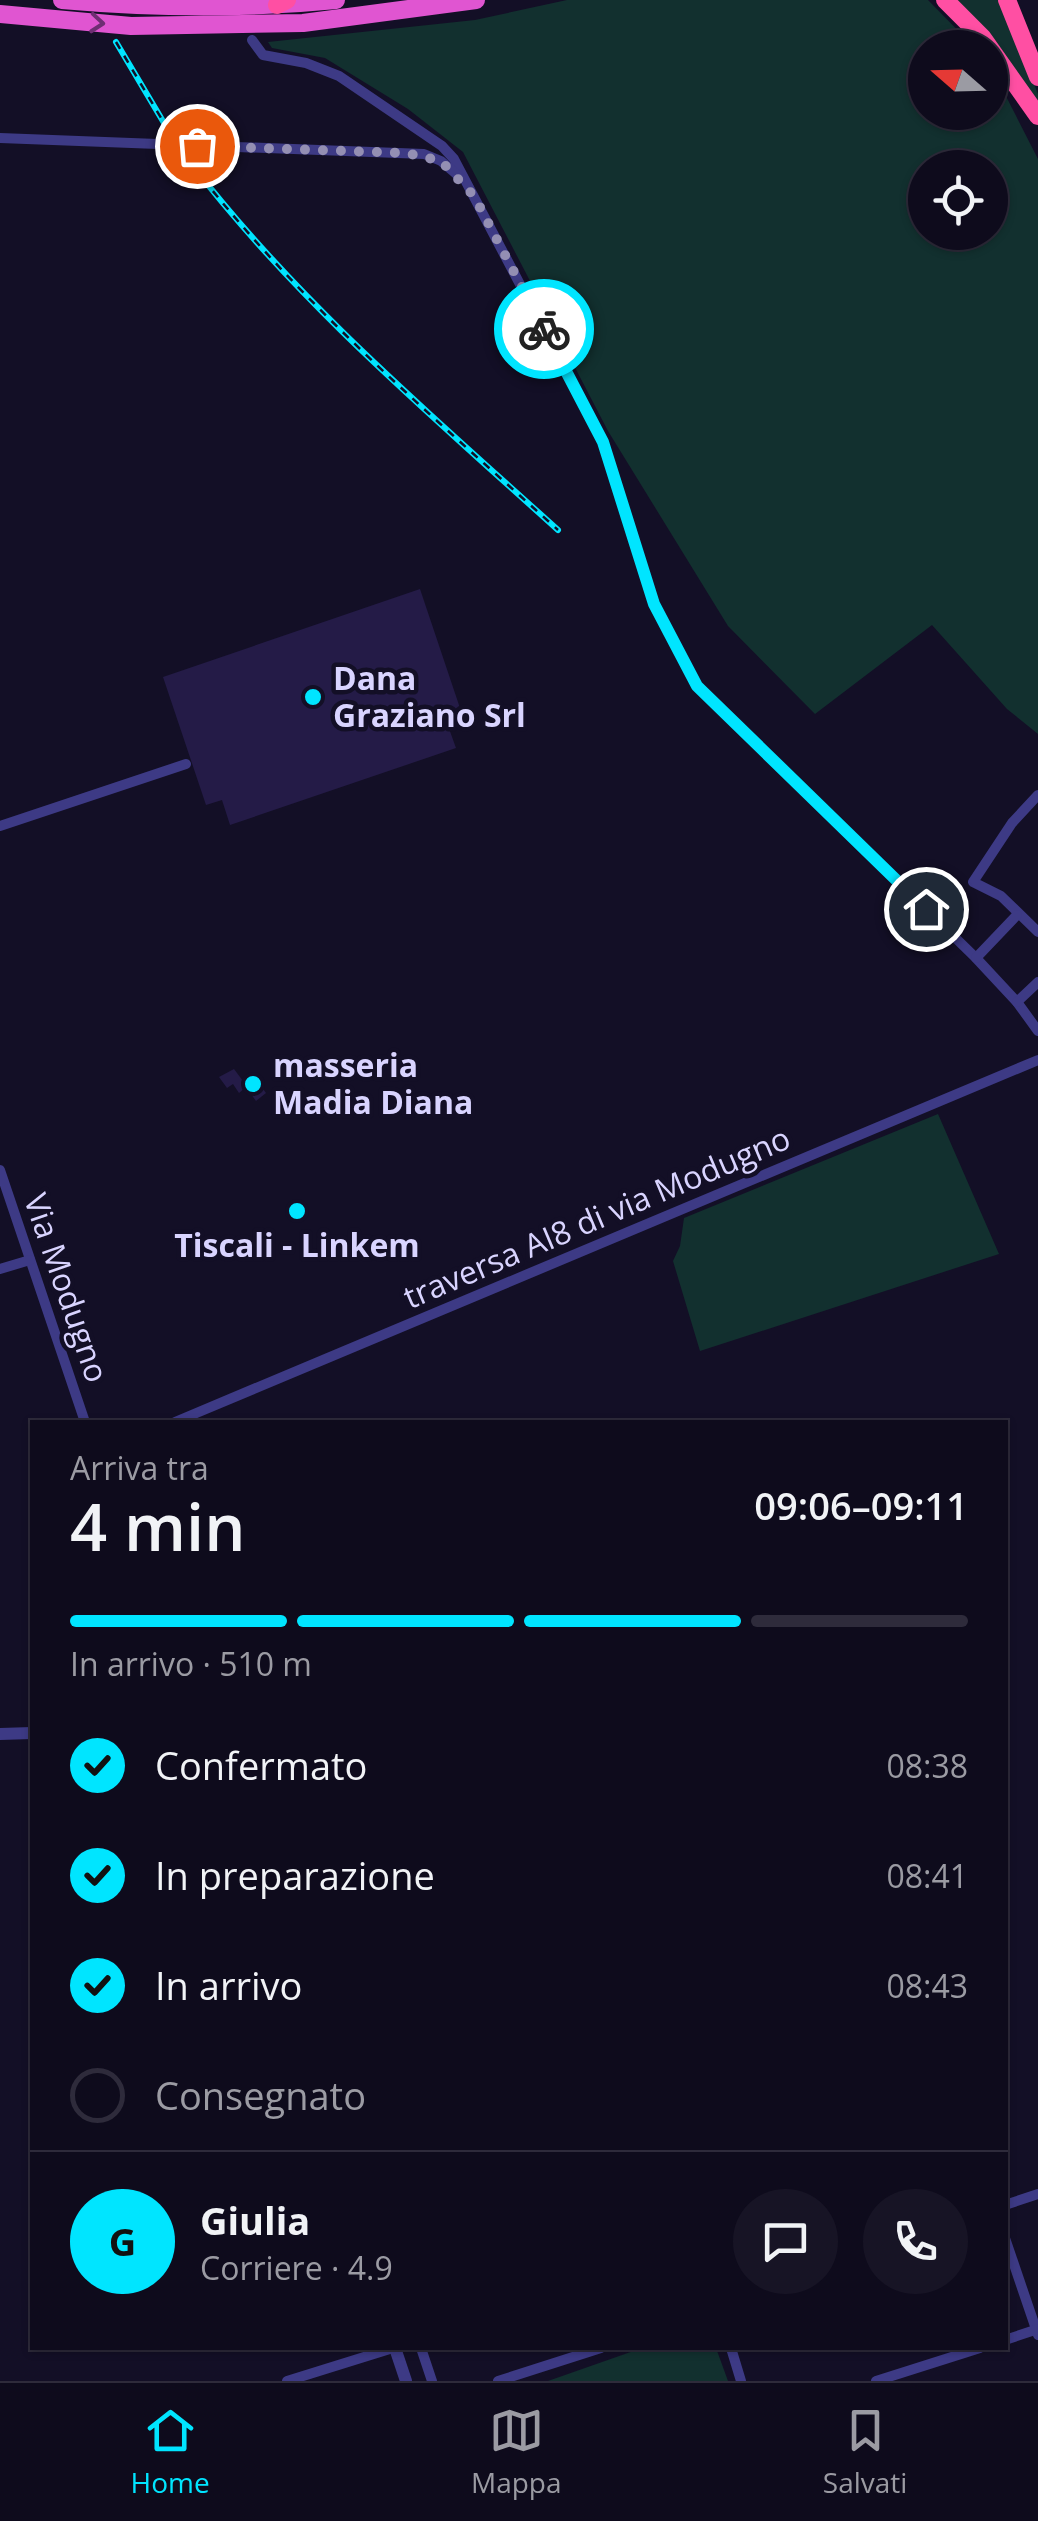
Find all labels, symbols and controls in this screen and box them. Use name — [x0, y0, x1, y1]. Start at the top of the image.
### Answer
one-way arrow — [90, 12, 106, 33]
north arrow — [908, 30, 1008, 130]
map controls — [908, 30, 1008, 250]
pin — [155, 104, 240, 189]
icon: bag — [170, 119, 225, 174]
button: locate — [908, 150, 1008, 250]
courier — [494, 279, 594, 379]
icon: bike — [517, 302, 572, 357]
place label: Dana Graziano Srl — [333, 656, 526, 736]
marker: Dana Graziano Srl — [302, 686, 324, 708]
pin — [884, 867, 969, 952]
icon: home — [899, 882, 954, 937]
place label: masseria Madia Diana — [273, 1043, 473, 1123]
marker: masseria Madia Diana — [242, 1073, 264, 1095]
street label: traversa AI8 di via Modugno — [397, 1116, 796, 1318]
street label: Via Modugno — [15, 1188, 120, 1388]
marker: Tiscali - Linkem — [286, 1200, 308, 1222]
place label: Tiscali - Linkem — [174, 1223, 420, 1266]
text: Arriva tra — [70, 1446, 209, 1489]
text: 09:06–09:11 — [754, 1479, 968, 1531]
text: 4 min — [70, 1482, 245, 1570]
text: In arrivo · 510 m — [70, 1642, 312, 1685]
icon: check — [70, 1738, 125, 1793]
text: Confermato — [155, 1739, 367, 1791]
text: 08:38 — [886, 1744, 968, 1787]
icon: check — [70, 1848, 125, 1903]
text: In preparazione — [155, 1849, 435, 1901]
text: 08:41 — [886, 1854, 968, 1897]
icon: check — [70, 1958, 125, 2013]
text: In arrivo — [155, 1959, 302, 2011]
text: 08:43 — [886, 1964, 968, 2007]
text: Consegnato — [155, 2069, 366, 2121]
button: chat — [733, 2189, 838, 2294]
button: phone — [863, 2189, 968, 2294]
text: Giulia — [200, 2194, 310, 2246]
text: G — [109, 2215, 136, 2267]
text: Corriere · 4.9 — [200, 2246, 393, 2289]
tab: Home — [131, 2403, 210, 2501]
tab: Mappa — [471, 2403, 562, 2501]
tab: Salvati — [823, 2403, 907, 2501]

